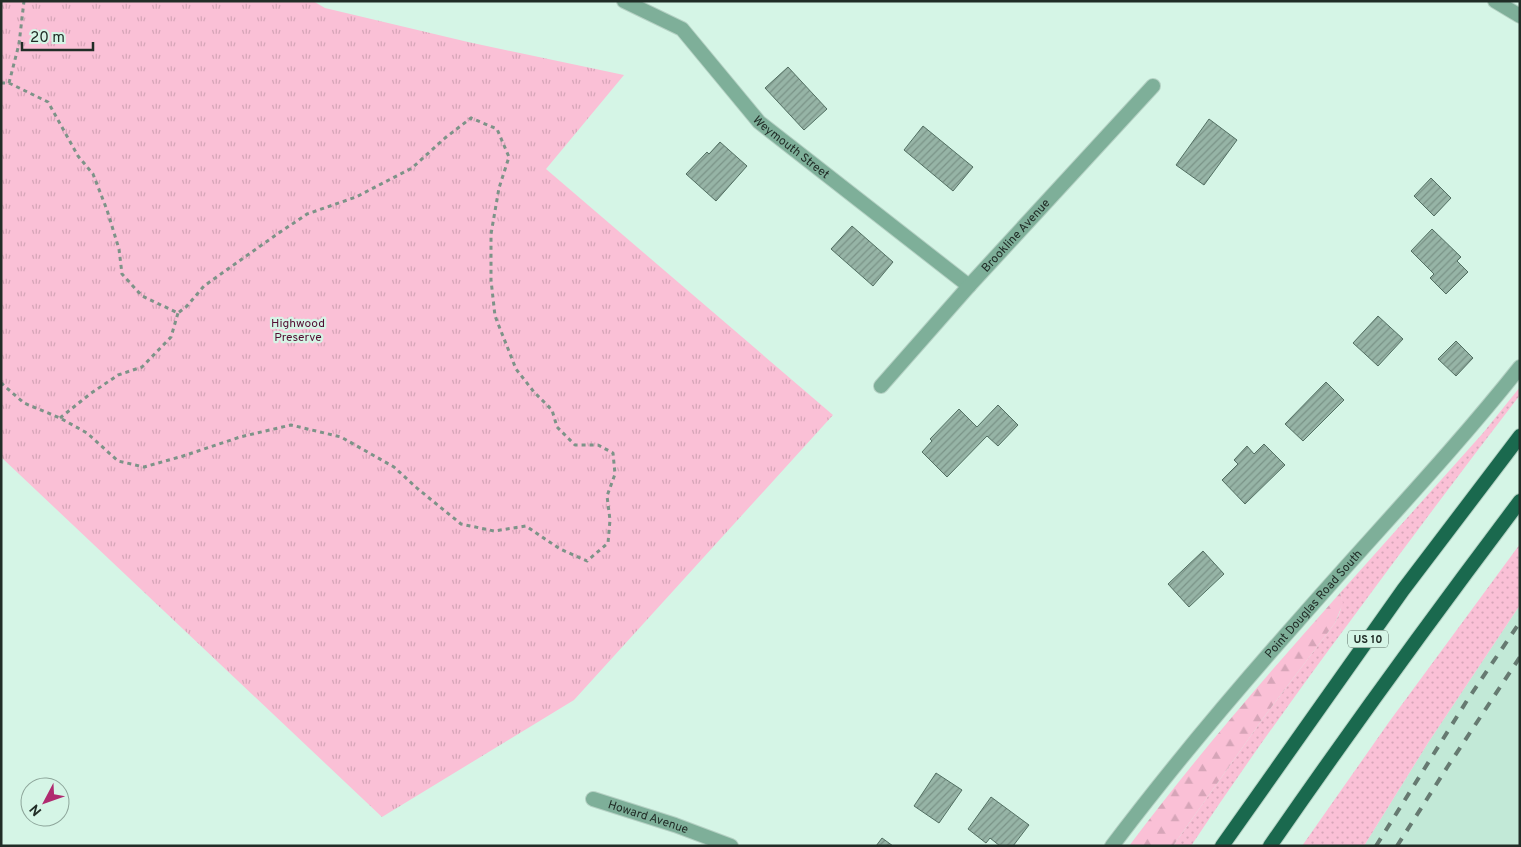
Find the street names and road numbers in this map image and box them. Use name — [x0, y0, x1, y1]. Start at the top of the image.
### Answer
street label: Weymouth Street — [748, 113, 832, 183]
street label: Brookline Avenue — [978, 196, 1054, 276]
street label: Point Douglas Road South — [1262, 547, 1366, 662]
road number: US 10 — [1348, 630, 1388, 648]
street label: Howard Avenue — [606, 797, 690, 838]

